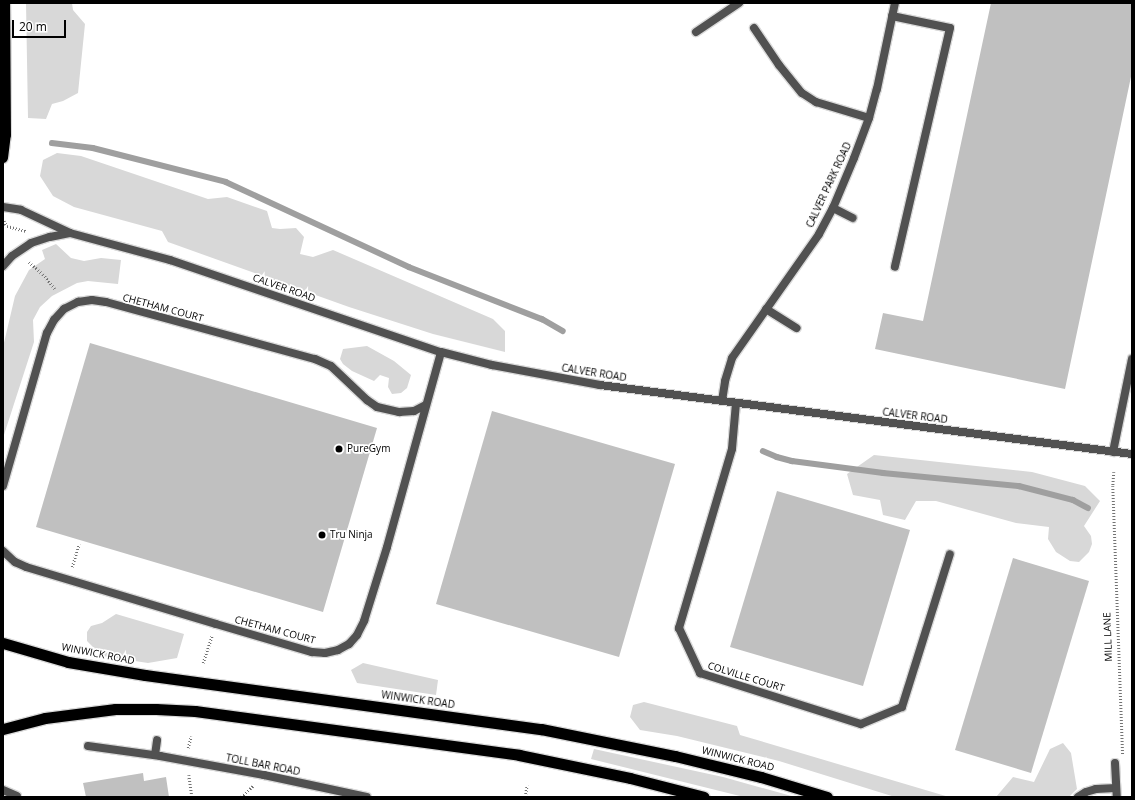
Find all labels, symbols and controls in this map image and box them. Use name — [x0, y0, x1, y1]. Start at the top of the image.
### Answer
scale bar — [14, 12, 68, 38]
text: 20 m — [19, 18, 47, 35]
street label: CALVER PARK ROAD — [804, 140, 854, 230]
street label: CALVER ROAD — [251, 272, 317, 304]
street label: CHETHAM COURT — [121, 291, 205, 325]
street label: CALVER ROAD — [561, 362, 627, 384]
street label: CALVER ROAD — [882, 406, 948, 426]
place label: PureGym — [347, 443, 390, 455]
marker: PureGym — [334, 444, 344, 454]
place label: Tru Ninja — [330, 529, 373, 541]
marker: Tru Ninja — [317, 530, 327, 540]
street label: MILL LANE — [1101, 612, 1115, 662]
street label: CHETHAM COURT — [233, 613, 317, 647]
street label: WINWICK ROAD — [60, 641, 136, 667]
street label: COLVILLE COURT — [706, 660, 786, 694]
street label: WINWICK ROAD — [380, 689, 456, 711]
street label: WINWICK ROAD — [701, 744, 775, 774]
street label: TOLL BAR ROAD — [225, 752, 301, 778]

